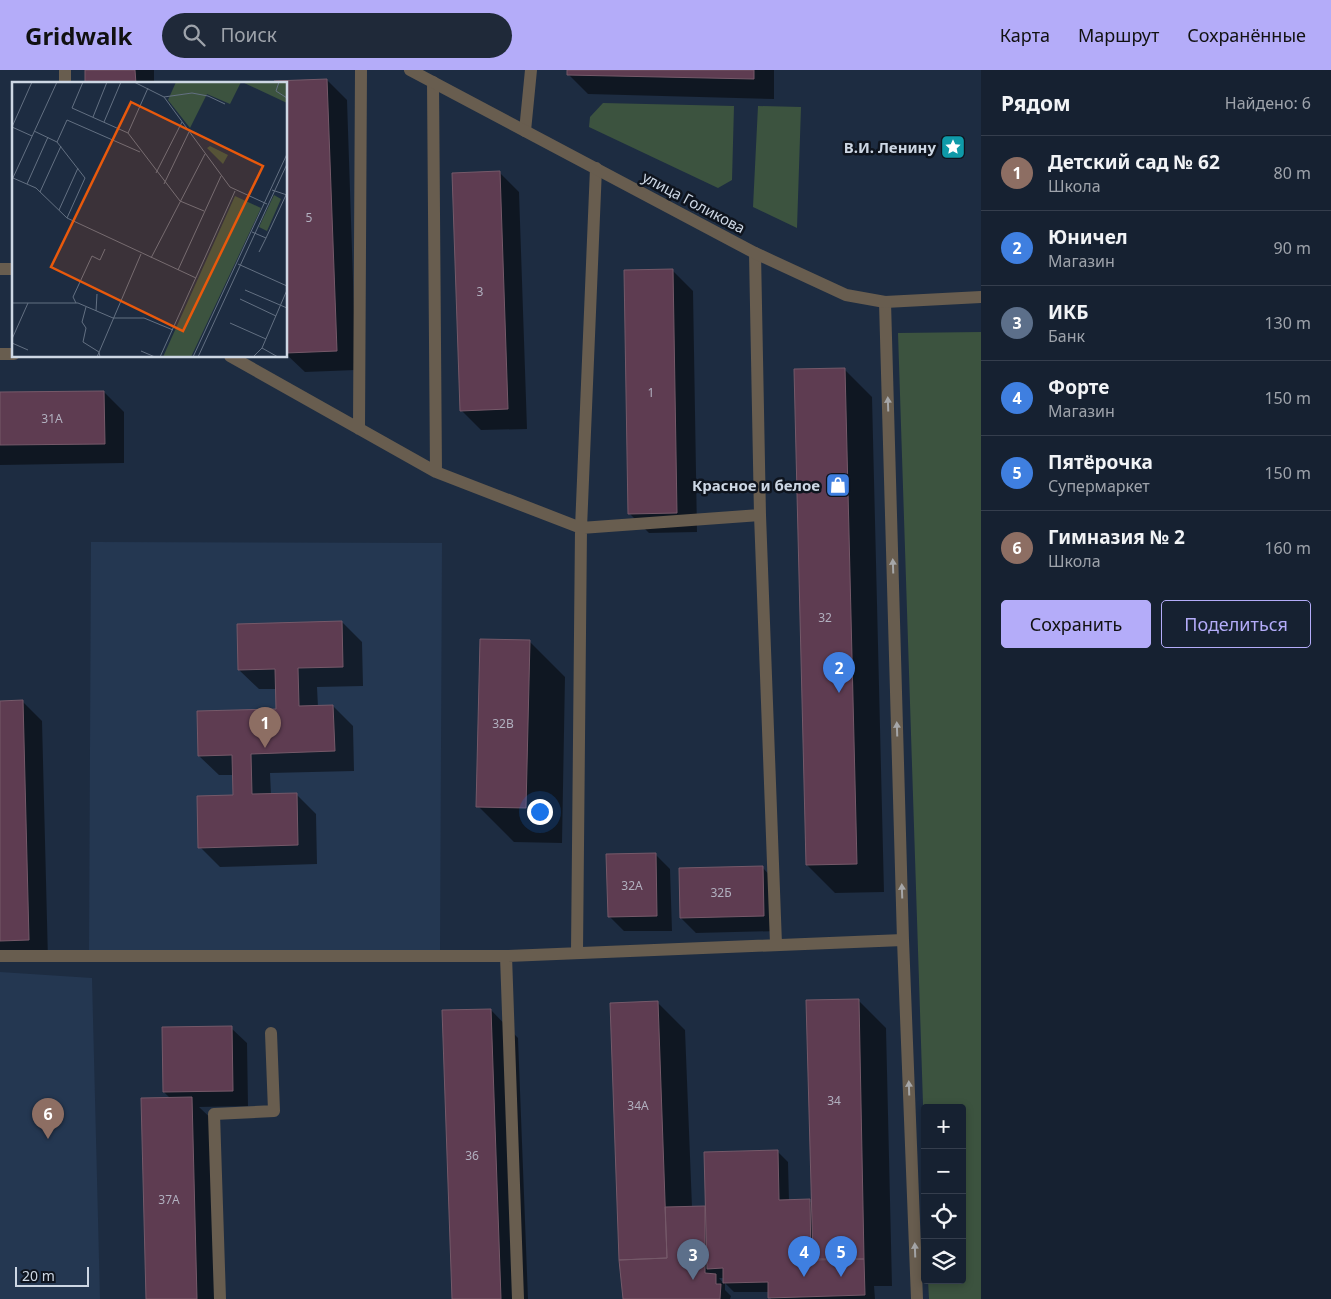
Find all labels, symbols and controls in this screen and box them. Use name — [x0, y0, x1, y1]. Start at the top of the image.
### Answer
search box — [162, 13, 512, 58]
text: Gridwalk — [25, 19, 132, 52]
icon: search — [180, 21, 208, 49]
text: Поиск — [220, 22, 277, 48]
text: Карта — [1000, 23, 1050, 47]
text: Маршрут — [1078, 23, 1159, 47]
text: Сохранённые — [1187, 23, 1306, 47]
inset map — [12, 82, 288, 358]
text: Рядом — [1001, 89, 1071, 117]
text: Найдено: 6 — [1225, 92, 1311, 114]
place icon: В.И. Ленину — [940, 134, 966, 160]
place label: В.И. Ленину — [844, 137, 936, 157]
text: Детский сад № 62 — [1048, 149, 1220, 175]
text: 1 — [1012, 162, 1022, 184]
text: 80 m — [1274, 162, 1311, 184]
street label: улица Голикова — [639, 166, 749, 238]
text: Школа — [1048, 175, 1101, 197]
house number: 5 — [306, 209, 313, 226]
text: Юничел — [1048, 224, 1128, 250]
text: 2 — [1012, 237, 1022, 259]
text: 90 m — [1274, 237, 1311, 259]
text: Магазин — [1048, 250, 1115, 272]
house number: 3 — [477, 283, 484, 300]
text: ИКБ — [1048, 299, 1089, 325]
text: 3 — [1012, 312, 1022, 334]
text: 130 m — [1264, 312, 1311, 334]
text: Банк — [1048, 325, 1085, 347]
text: Форте — [1048, 374, 1109, 400]
house number: 1 — [648, 384, 654, 401]
text: 4 — [1012, 387, 1022, 409]
text: 150 m — [1264, 387, 1311, 409]
one-way arrow — [884, 396, 892, 412]
text: Магазин — [1048, 400, 1115, 422]
house number: 31А — [41, 410, 63, 427]
text: Пятёрочка — [1048, 449, 1153, 475]
text: 5 — [1012, 462, 1022, 484]
text: 150 m — [1264, 462, 1311, 484]
shop icon: Красное и белое — [825, 472, 851, 498]
place label: Красное и белое — [692, 475, 820, 495]
text: Супермаркет — [1048, 475, 1150, 497]
text: Гимназия № 2 — [1048, 524, 1185, 550]
text: 6 — [1012, 537, 1022, 559]
text: 160 m — [1264, 537, 1311, 559]
text: Школа — [1048, 550, 1101, 572]
one-way arrow — [888, 558, 896, 574]
button: Сохранить — [1001, 600, 1151, 648]
button: Поделиться — [1161, 600, 1311, 648]
house number: 32 — [818, 609, 832, 626]
pin: 2 — [823, 652, 855, 693]
pin: 1 — [249, 707, 281, 748]
house number: 32В — [492, 715, 514, 732]
one-way arrow — [893, 721, 901, 737]
your location — [527, 799, 553, 825]
house number: 32А — [621, 877, 643, 894]
one-way arrow — [898, 883, 906, 899]
house number: 32Б — [710, 884, 732, 901]
one-way arrow — [904, 1080, 912, 1096]
house number: 34 — [827, 1092, 841, 1109]
house number: 34А — [627, 1097, 649, 1114]
pin: 6 — [32, 1098, 64, 1139]
map controls — [921, 1104, 966, 1284]
button: + — [921, 1104, 966, 1149]
house number: 36 — [465, 1147, 479, 1164]
button: − — [921, 1149, 966, 1194]
house number: 37А — [158, 1191, 180, 1208]
button: locate — [921, 1194, 966, 1239]
pin: 4 — [788, 1236, 820, 1277]
pin: 5 — [825, 1236, 857, 1277]
pin: 3 — [677, 1239, 709, 1280]
button: layers — [921, 1239, 966, 1284]
one-way arrow — [911, 1242, 919, 1258]
scale bar — [15, 1264, 89, 1287]
text: 20 m — [22, 1266, 55, 1285]

